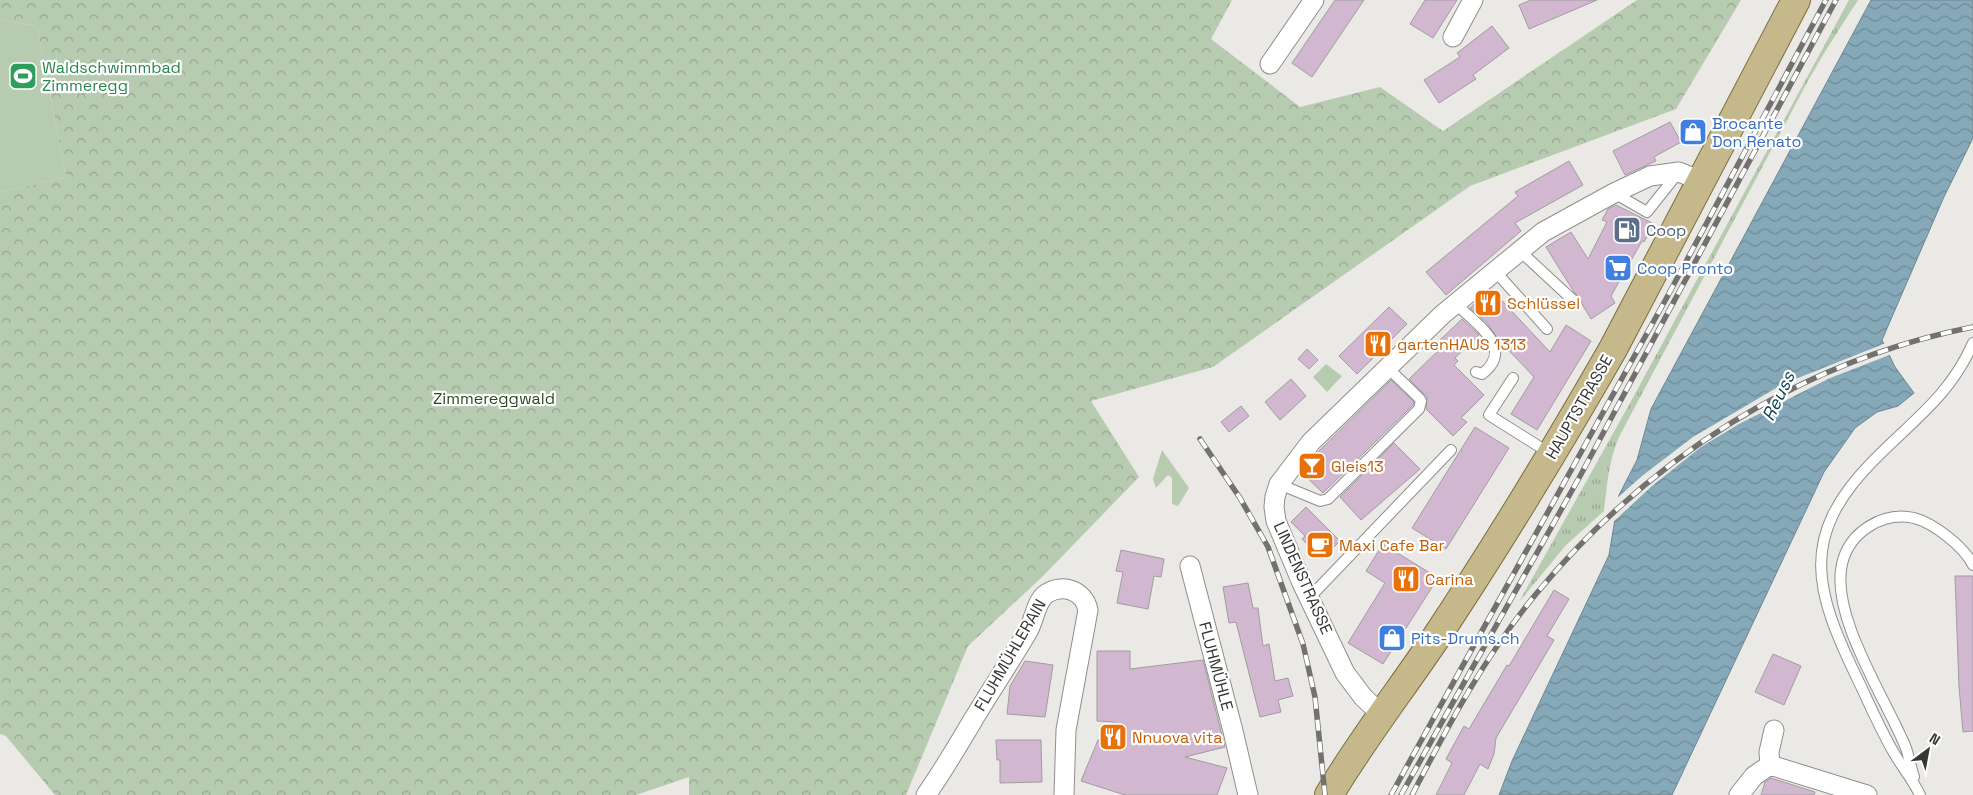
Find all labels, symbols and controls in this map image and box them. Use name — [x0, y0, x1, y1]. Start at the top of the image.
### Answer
place label: Waldschwimmbad Zimmeregg — [42, 57, 181, 96]
sports icon: Waldschwimmbad Zimmeregg — [8, 61, 38, 91]
place label: Brocante Don Renato — [1712, 113, 1801, 152]
shop icon: Brocante Don Renato — [1678, 117, 1708, 147]
fuel station icon: Coop — [1612, 215, 1642, 245]
place label: Coop — [1646, 220, 1686, 241]
supermarket icon: Coop Pronto — [1603, 253, 1633, 283]
place label: Coop Pronto — [1637, 258, 1733, 279]
restaurant icon: Schlüssel — [1473, 288, 1503, 318]
place label: Schlüssel — [1507, 293, 1580, 314]
restaurant icon: gartenHAUS 1313 — [1363, 329, 1393, 359]
place label: gartenHAUS 1313 — [1397, 334, 1526, 355]
street label: HAUPTSTRASSE — [1541, 351, 1617, 463]
water label: Reuss — [1756, 367, 1800, 424]
park label: Zimmereggwald — [433, 388, 555, 409]
bar icon: Gleis13 — [1297, 451, 1327, 481]
place label: Gleis13 — [1331, 456, 1384, 477]
street label: LINDENSTRASSE — [1269, 518, 1337, 638]
cafe icon: Maxi Cafe Bar — [1305, 530, 1335, 560]
place label: Maxi Cafe Bar — [1339, 535, 1445, 556]
restaurant icon: Carina — [1391, 564, 1421, 594]
place label: Carina — [1425, 569, 1473, 590]
street label: FLUHMÜHLERAIN — [969, 595, 1051, 715]
street label: FLUHMÜHLE — [1194, 619, 1238, 713]
shop icon: Pits-Drums.ch — [1377, 623, 1407, 653]
place label: Pits-Drums.ch — [1411, 628, 1520, 649]
restaurant icon: Nnuova vita — [1098, 722, 1128, 752]
north arrow — [1903, 725, 1953, 775]
place label: Nnuova vita — [1132, 727, 1222, 748]
text: N — [1926, 729, 1944, 749]

